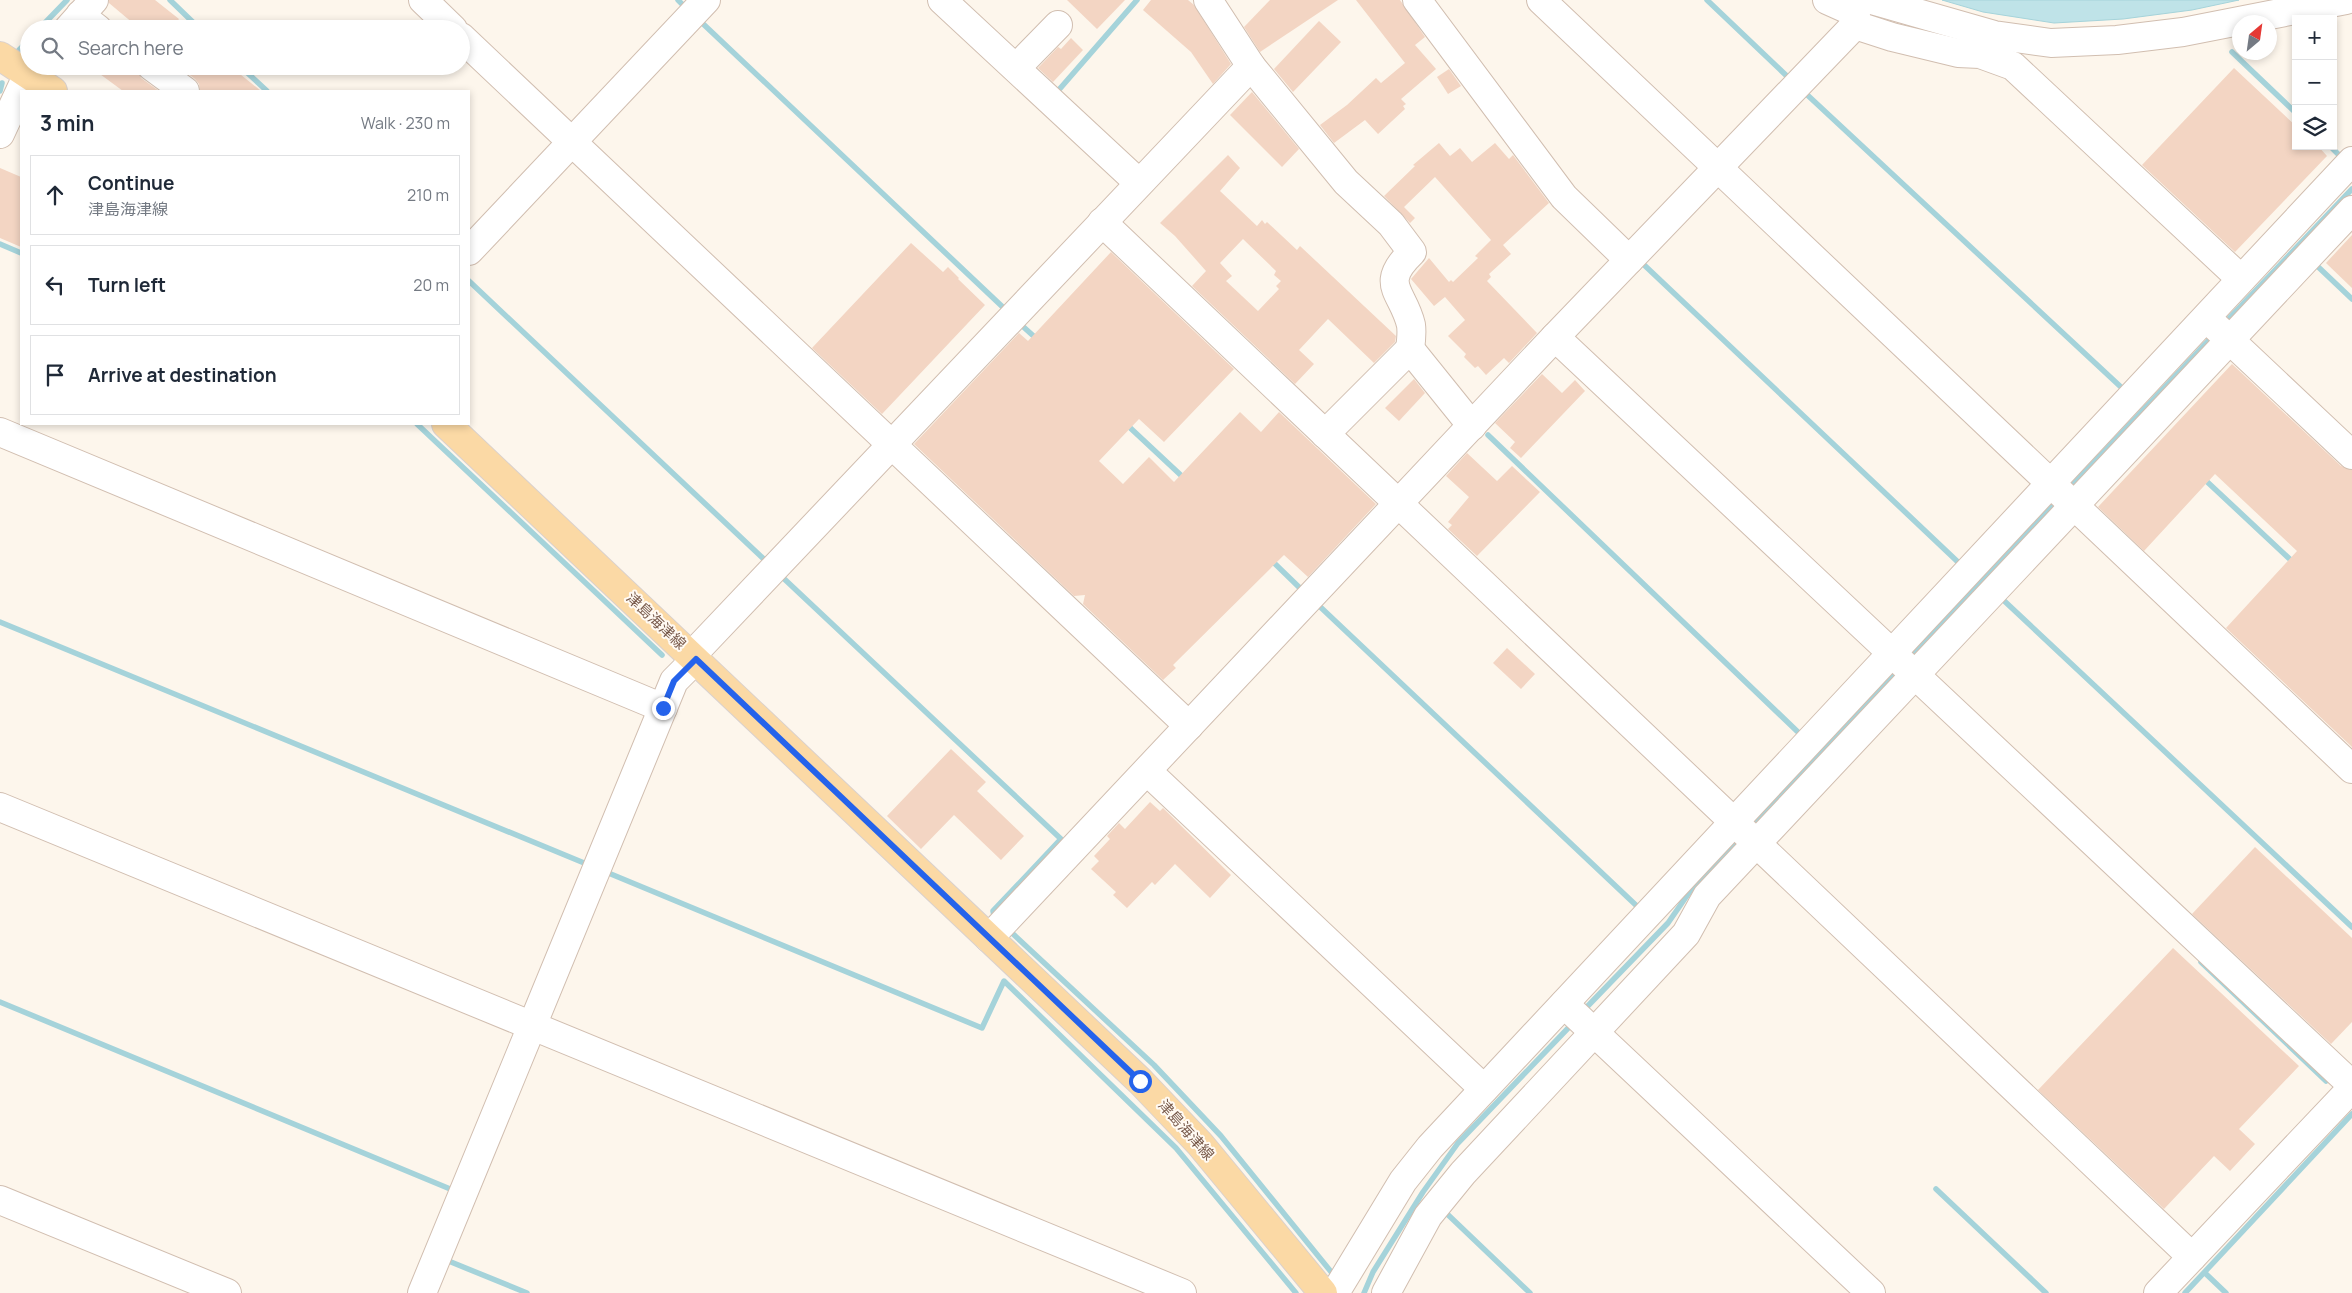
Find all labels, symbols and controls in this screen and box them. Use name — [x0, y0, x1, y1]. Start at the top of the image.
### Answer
north arrow — [2232, 15, 2277, 60]
map controls — [2292, 15, 2337, 150]
button: + — [2292, 15, 2337, 60]
search box — [20, 20, 470, 75]
icon: search — [38, 34, 66, 62]
text: Search here — [78, 35, 184, 61]
button: − — [2292, 60, 2337, 105]
button: layers — [2292, 105, 2337, 150]
text: 3 min — [40, 109, 94, 137]
text: Walk · 230 m — [361, 112, 450, 134]
text: Continue — [88, 170, 174, 196]
icon: ahead — [41, 181, 69, 209]
text: 210 m — [407, 184, 449, 206]
text: 津島海津線 — [88, 198, 168, 220]
icon: left — [41, 271, 69, 299]
text: Turn left — [88, 272, 166, 298]
text: 20 m — [413, 274, 449, 296]
icon: arrive — [41, 361, 69, 389]
text: Arrive at destination — [88, 362, 277, 388]
street label: 津島海津線 — [622, 587, 691, 654]
route end — [652, 697, 675, 720]
route start — [1129, 1070, 1152, 1093]
street label: 津島海津線 — [1153, 1095, 1219, 1165]

